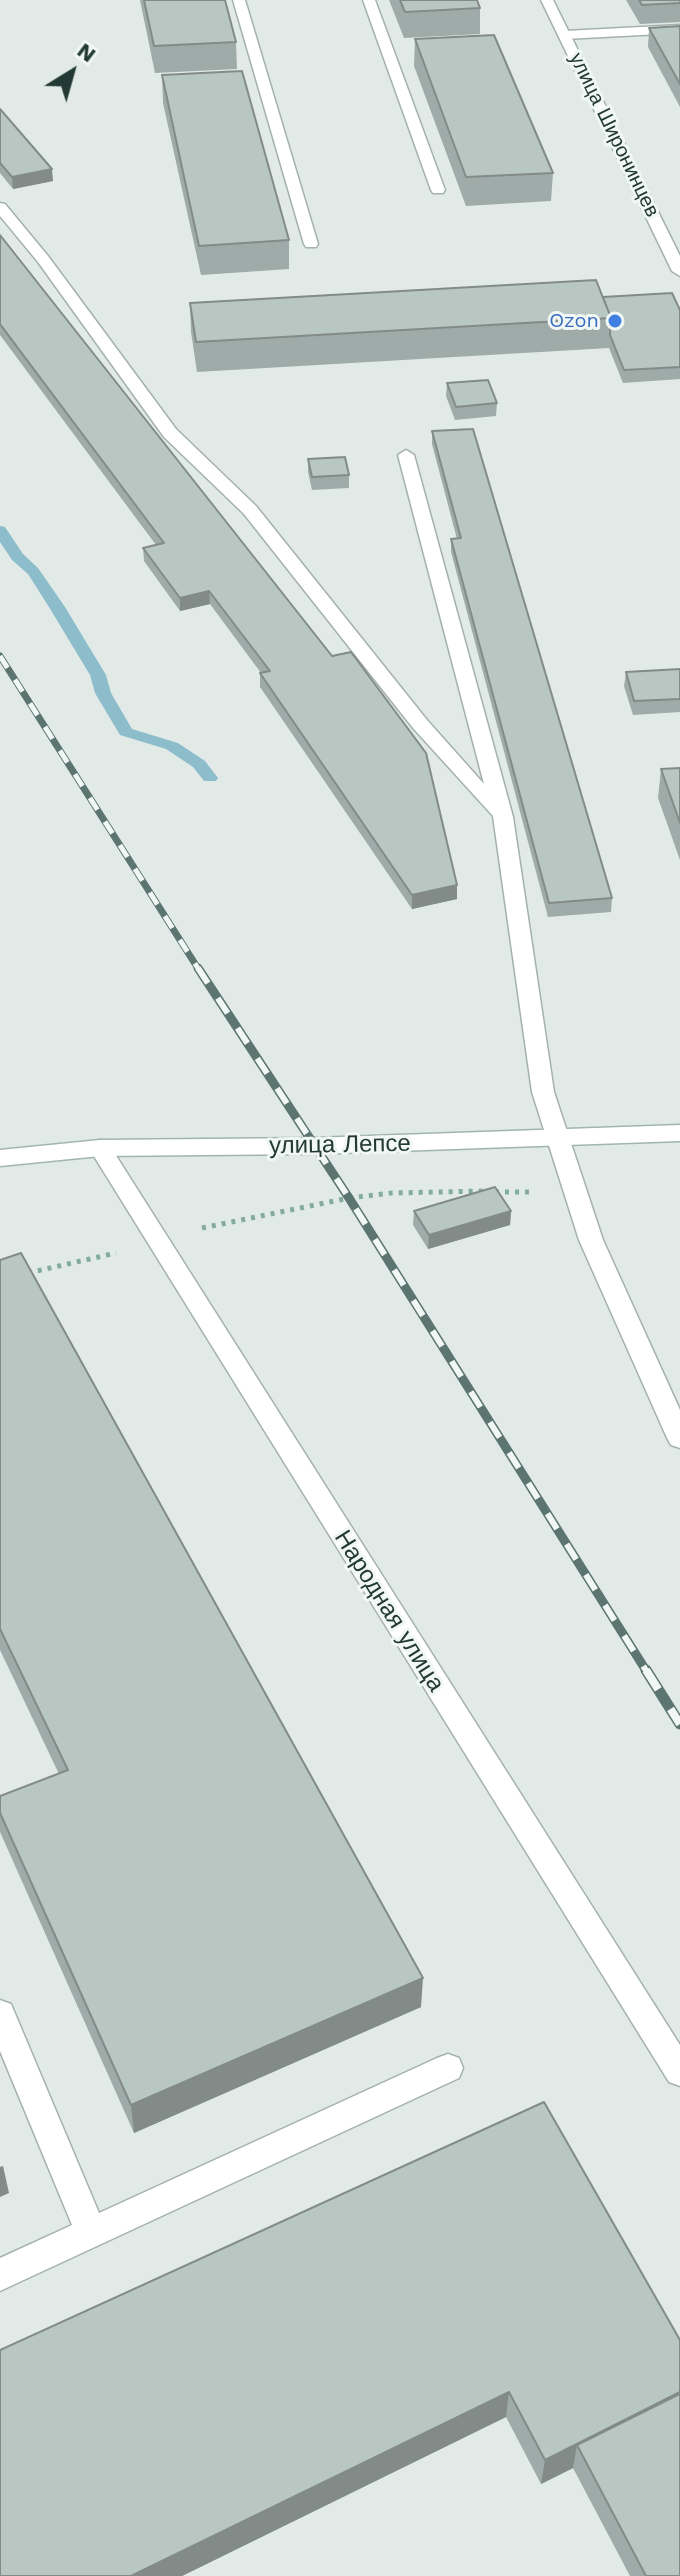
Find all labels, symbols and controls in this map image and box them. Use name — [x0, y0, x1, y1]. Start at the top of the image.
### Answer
north arrow — [32, 32, 112, 112]
text: N — [73, 38, 101, 67]
street label: улица Широнинцев — [564, 49, 664, 221]
place label: Ozon — [549, 309, 599, 333]
marker: Ozon — [606, 312, 624, 330]
street label: улица Лепсе — [269, 1129, 411, 1161]
street label: Народная улица — [328, 1525, 450, 1697]

